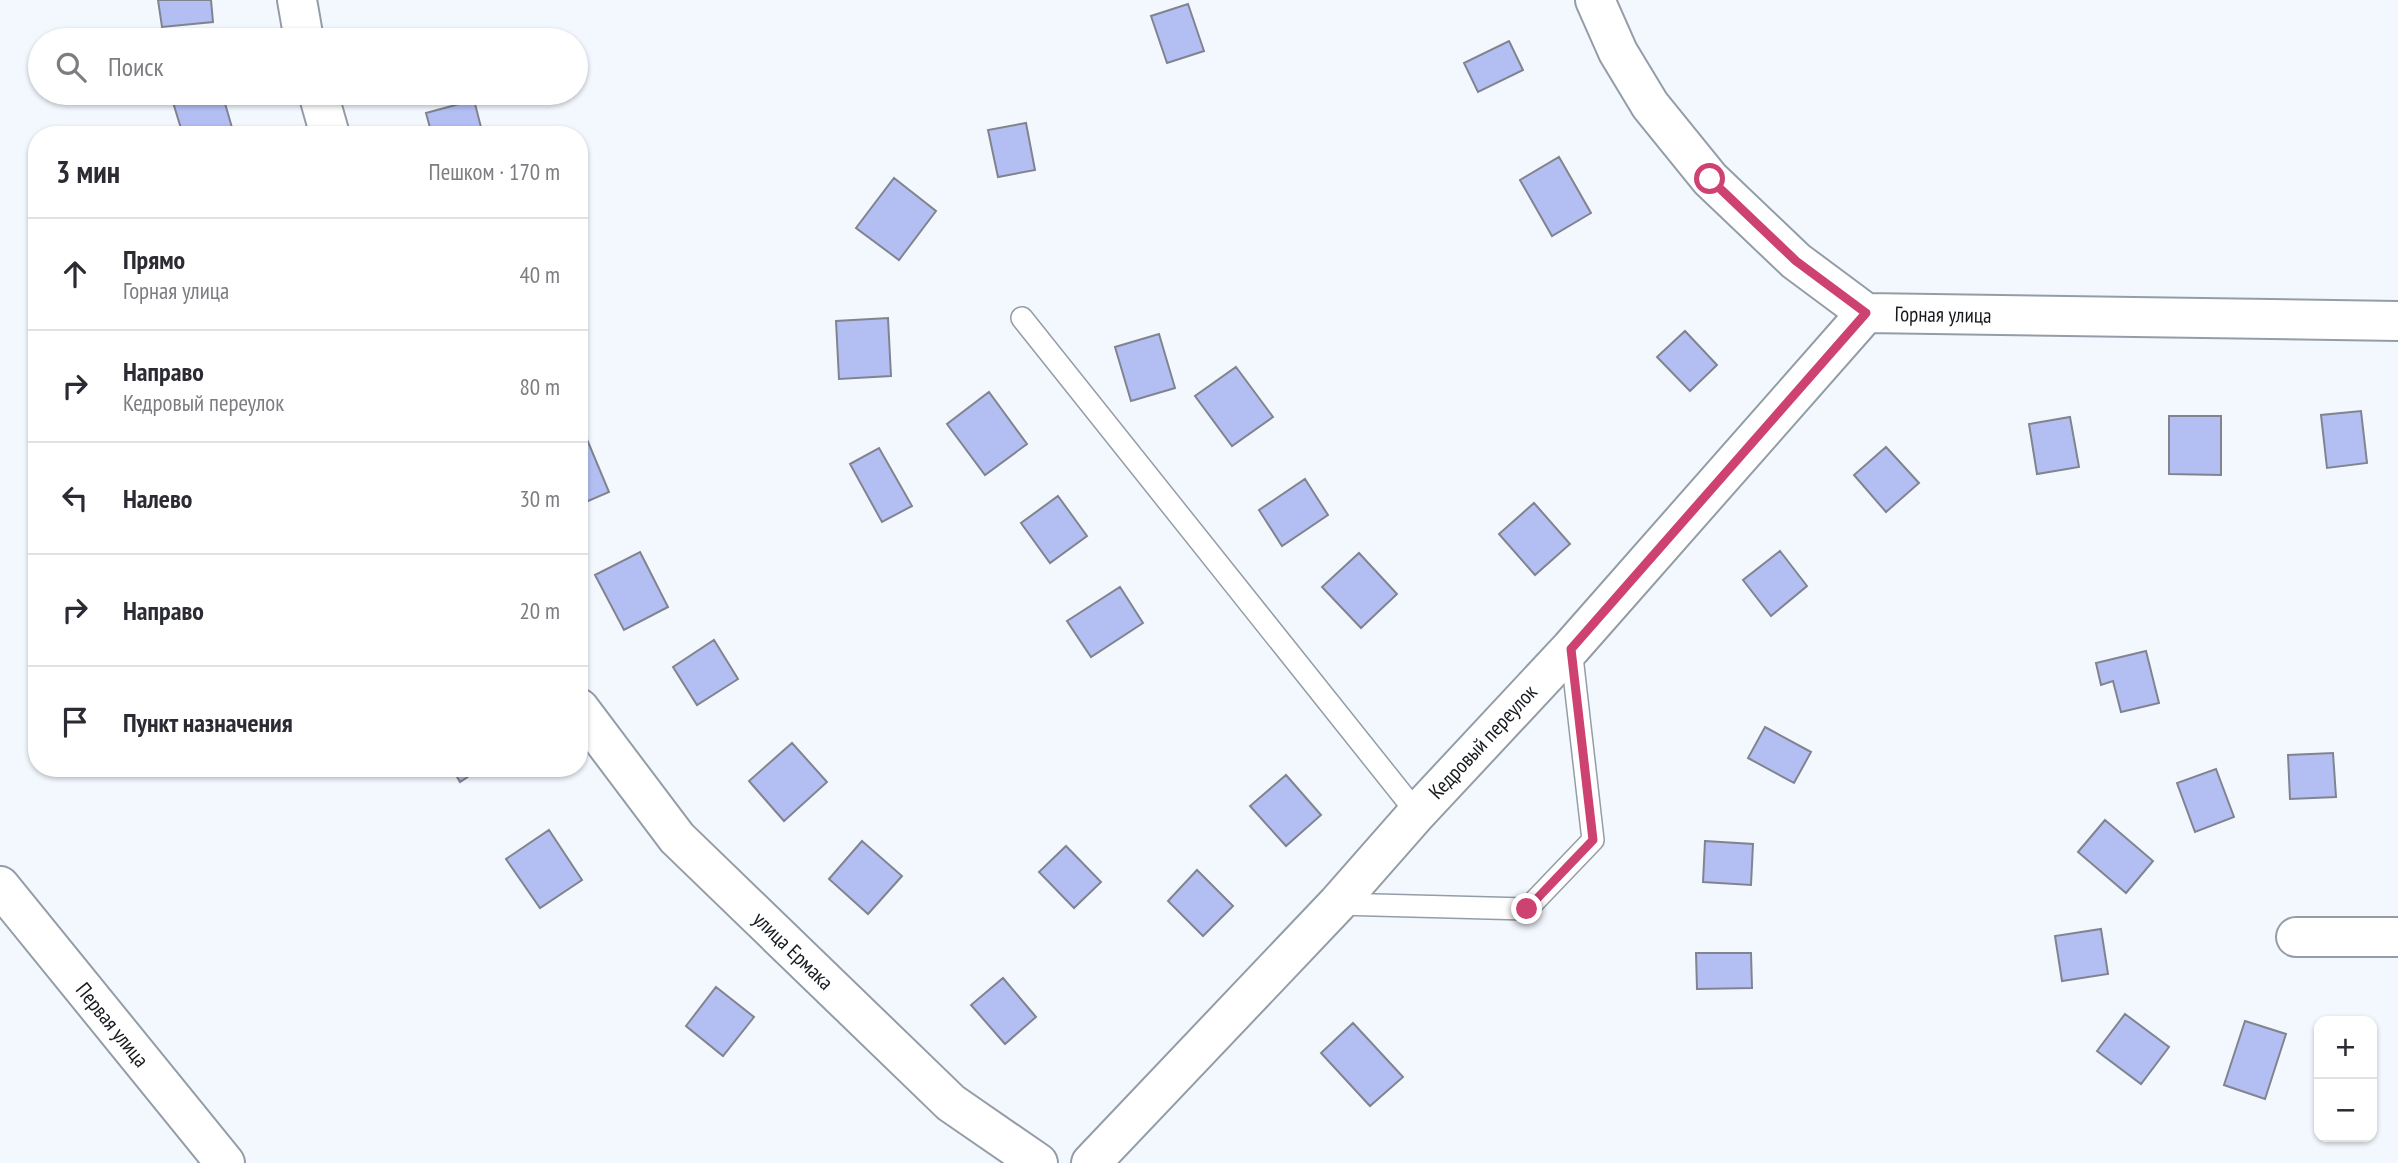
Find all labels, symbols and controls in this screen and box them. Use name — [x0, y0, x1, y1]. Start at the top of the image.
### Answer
search box — [28, 28, 588, 105]
icon: search — [52, 48, 90, 86]
text: Поиск — [108, 50, 164, 83]
text: 3 мин — [56, 152, 120, 191]
text: Пешком · 170 m — [429, 157, 560, 186]
route start — [1694, 163, 1725, 194]
text: Прямо — [123, 243, 185, 276]
icon: ahead — [56, 255, 94, 293]
text: 40 m — [519, 260, 560, 289]
text: Горная улица — [123, 276, 229, 305]
street label: Горная улица — [1894, 300, 1992, 329]
text: Направо — [123, 355, 204, 388]
icon: right — [56, 367, 94, 405]
text: 80 m — [519, 372, 560, 401]
text: Кедровый переулок — [123, 388, 284, 417]
icon: left — [56, 479, 94, 517]
text: Налево — [123, 482, 192, 515]
text: 30 m — [519, 484, 560, 513]
icon: right — [56, 591, 94, 629]
text: Направо — [123, 594, 204, 627]
text: 20 m — [519, 596, 560, 625]
street label: Кедровый переулок — [1423, 679, 1543, 805]
icon: arrive — [56, 703, 94, 741]
text: Пункт назначения — [123, 706, 293, 739]
route end — [1511, 893, 1542, 924]
street label: улица Ермака — [747, 906, 839, 996]
street label: Первая улица — [70, 977, 155, 1073]
map controls — [2314, 1016, 2377, 1142]
button: + — [2314, 1016, 2377, 1079]
button: − — [2314, 1079, 2377, 1142]

